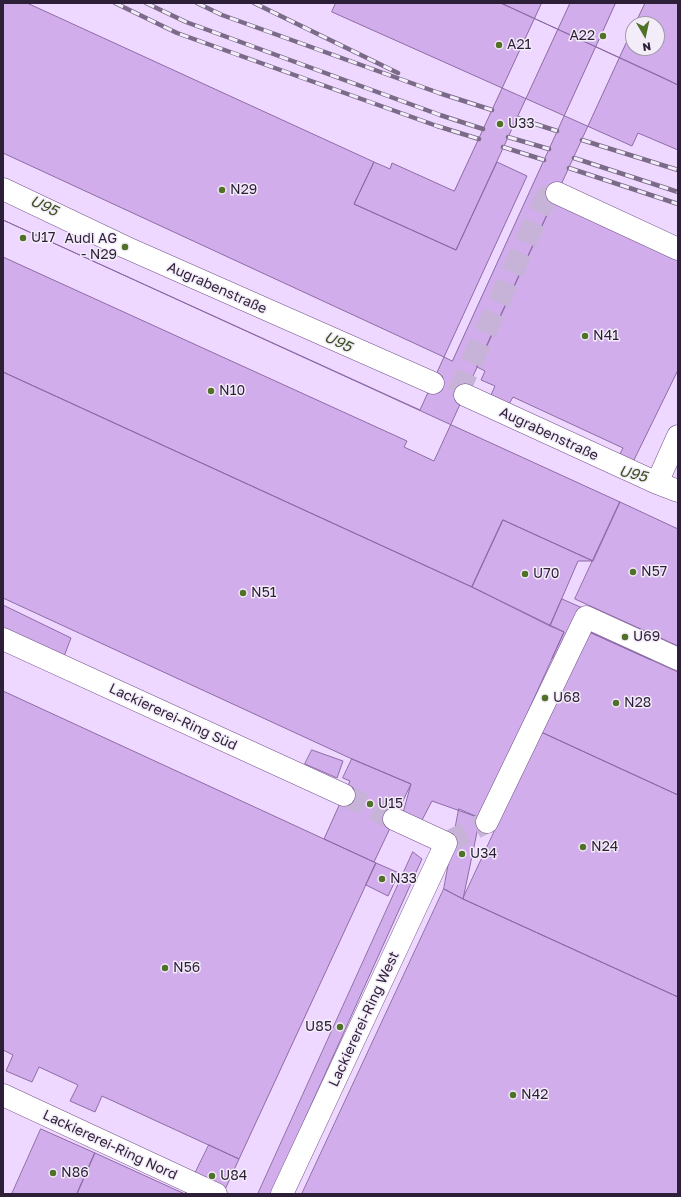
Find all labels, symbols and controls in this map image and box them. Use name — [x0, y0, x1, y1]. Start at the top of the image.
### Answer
north arrow — [625, 16, 665, 56]
place label: A22 — [569, 28, 595, 44]
marker: A22 — [598, 31, 608, 41]
place label: A21 — [507, 37, 531, 53]
marker: A21 — [494, 40, 504, 50]
text: N — [642, 40, 652, 54]
place label: U33 — [508, 116, 535, 132]
marker: U33 — [495, 119, 505, 129]
place label: N29 — [230, 182, 257, 198]
marker: N29 — [217, 185, 227, 195]
water label: U95 — [27, 192, 61, 220]
place label: U17 — [31, 230, 55, 246]
place label: Audi AG - N29 — [65, 231, 117, 264]
marker: U17 — [18, 233, 28, 243]
marker: Audi AG - N29 — [120, 242, 130, 252]
street label: Augrabenstraße — [165, 259, 269, 317]
water label: U95 — [321, 328, 355, 356]
place label: N41 — [593, 328, 619, 344]
marker: N41 — [580, 331, 590, 341]
place label: N10 — [219, 383, 245, 399]
marker: N10 — [206, 386, 216, 396]
street label: Augrabenstraße — [497, 404, 601, 464]
water label: U95 — [617, 462, 649, 486]
place label: N57 — [641, 564, 667, 580]
place label: U70 — [533, 566, 559, 582]
marker: N57 — [628, 567, 638, 577]
marker: U70 — [520, 569, 530, 579]
place label: N51 — [251, 585, 277, 601]
marker: N51 — [238, 588, 248, 598]
place label: U69 — [633, 629, 660, 645]
marker: U69 — [620, 632, 630, 642]
street label: Lackiererei-Ring Süd — [106, 680, 240, 754]
place label: U68 — [553, 690, 580, 706]
marker: U68 — [540, 693, 550, 703]
place label: N28 — [624, 695, 651, 711]
marker: N28 — [611, 698, 621, 708]
place label: U15 — [378, 796, 403, 812]
marker: U15 — [365, 799, 375, 809]
place label: N24 — [591, 839, 618, 855]
marker: N24 — [578, 842, 588, 852]
place label: U34 — [470, 846, 497, 862]
marker: U34 — [457, 849, 467, 859]
place label: N33 — [390, 871, 417, 887]
marker: N33 — [377, 874, 387, 884]
street label: Lackiererei-Ring West — [325, 949, 403, 1089]
place label: N56 — [173, 960, 200, 976]
marker: N56 — [160, 963, 170, 973]
place label: U85 — [305, 1019, 332, 1035]
marker: U85 — [335, 1022, 345, 1032]
place label: N42 — [521, 1087, 548, 1103]
marker: N42 — [508, 1090, 518, 1100]
street label: Lackiererei-Ring Nord — [40, 1106, 180, 1184]
place label: N86 — [61, 1165, 89, 1181]
marker: N86 — [48, 1168, 58, 1178]
place label: U84 — [220, 1168, 247, 1184]
marker: U84 — [207, 1171, 217, 1181]

